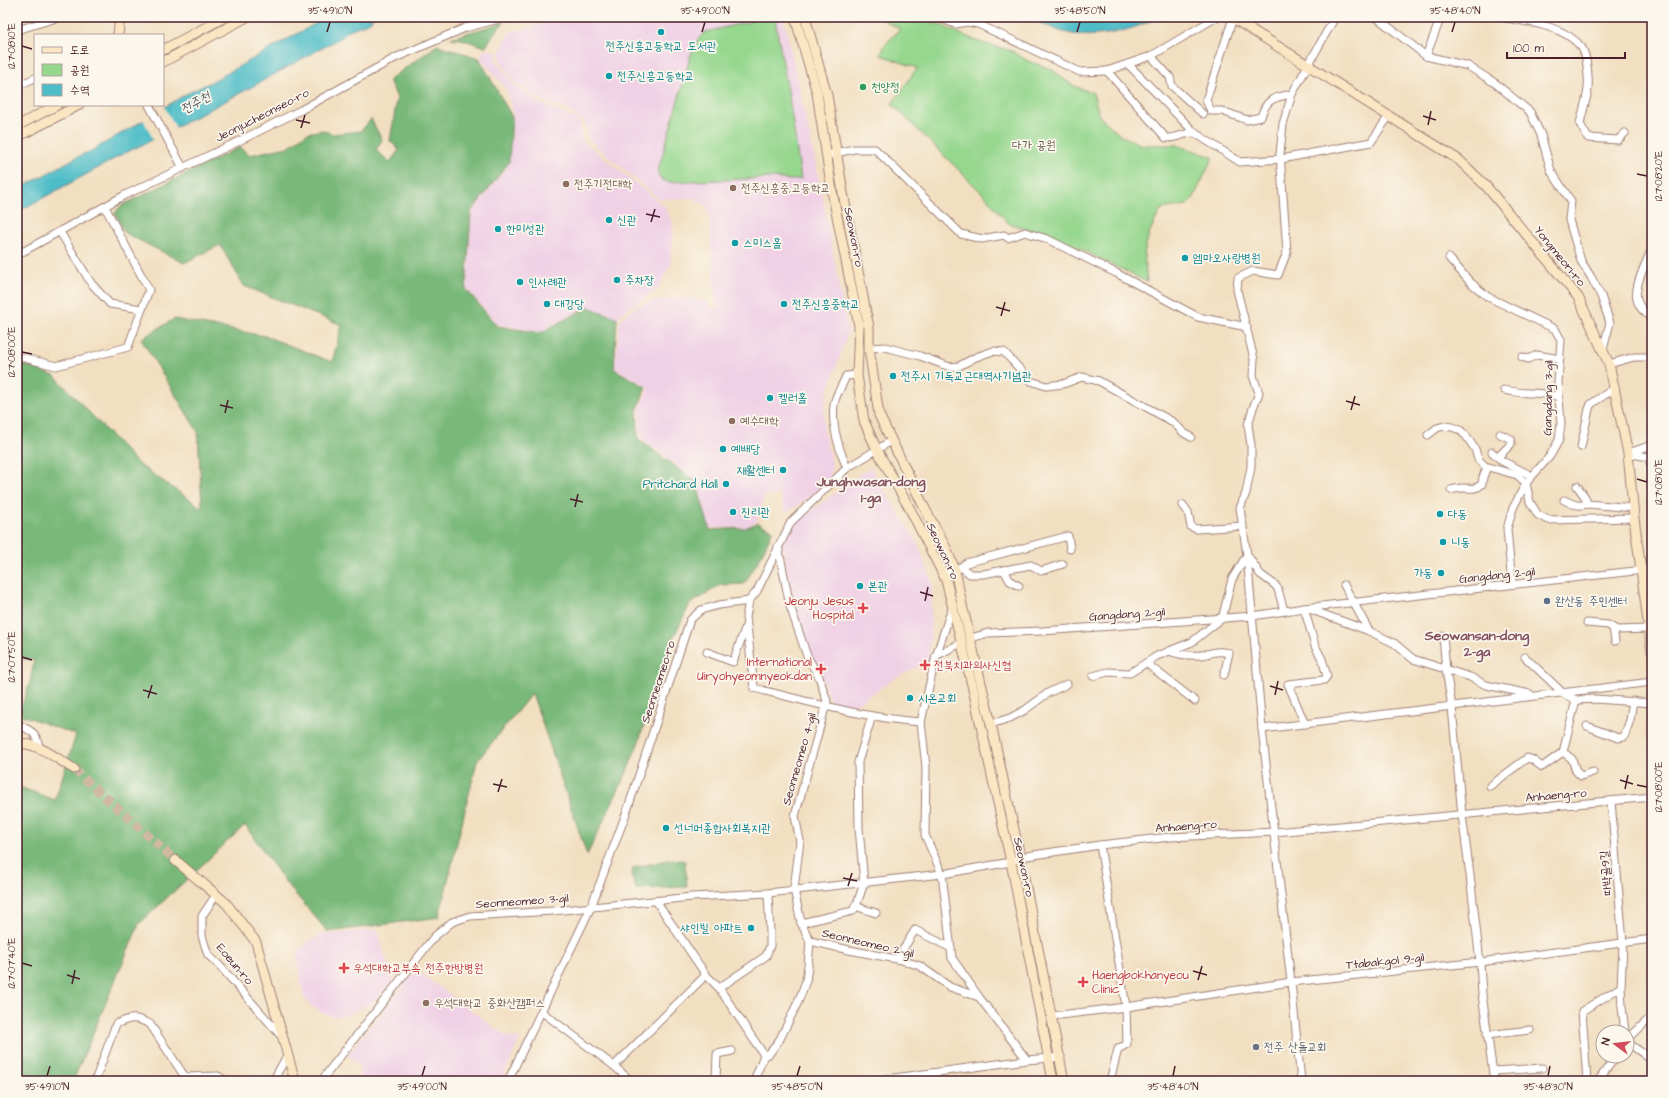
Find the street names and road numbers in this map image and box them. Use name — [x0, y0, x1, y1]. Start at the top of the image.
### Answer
street label: Jeonjucheonseo-ro — [212, 84, 312, 146]
street label: Seowon-ro — [839, 206, 868, 269]
street label: Yongmeori-ro — [1529, 222, 1589, 291]
street label: Gangdang 3-gil — [1539, 360, 1559, 436]
street label: Seowon-ro — [922, 520, 963, 582]
street label: Gangdang 2-gil — [1458, 563, 1536, 589]
street label: Gangdang 2-gil — [1088, 603, 1166, 627]
street label: Seonneomeo-ro — [637, 638, 680, 726]
street label: Seonneomeo 4-gil — [778, 711, 822, 808]
street label: Anhaeng-ro — [1525, 784, 1588, 808]
street label: Anhaeng-ro — [1155, 816, 1218, 838]
street label: Seowon-ro — [1009, 836, 1038, 899]
street label: 따박골9길 — [1596, 849, 1617, 896]
street label: Seonneomeo 3-gil — [475, 890, 569, 914]
street label: Seonneomeo 2-gil — [820, 925, 916, 963]
street label: Eoeun-ro — [212, 940, 257, 989]
street label: Ttabakgol 9-gil — [1345, 949, 1425, 975]

